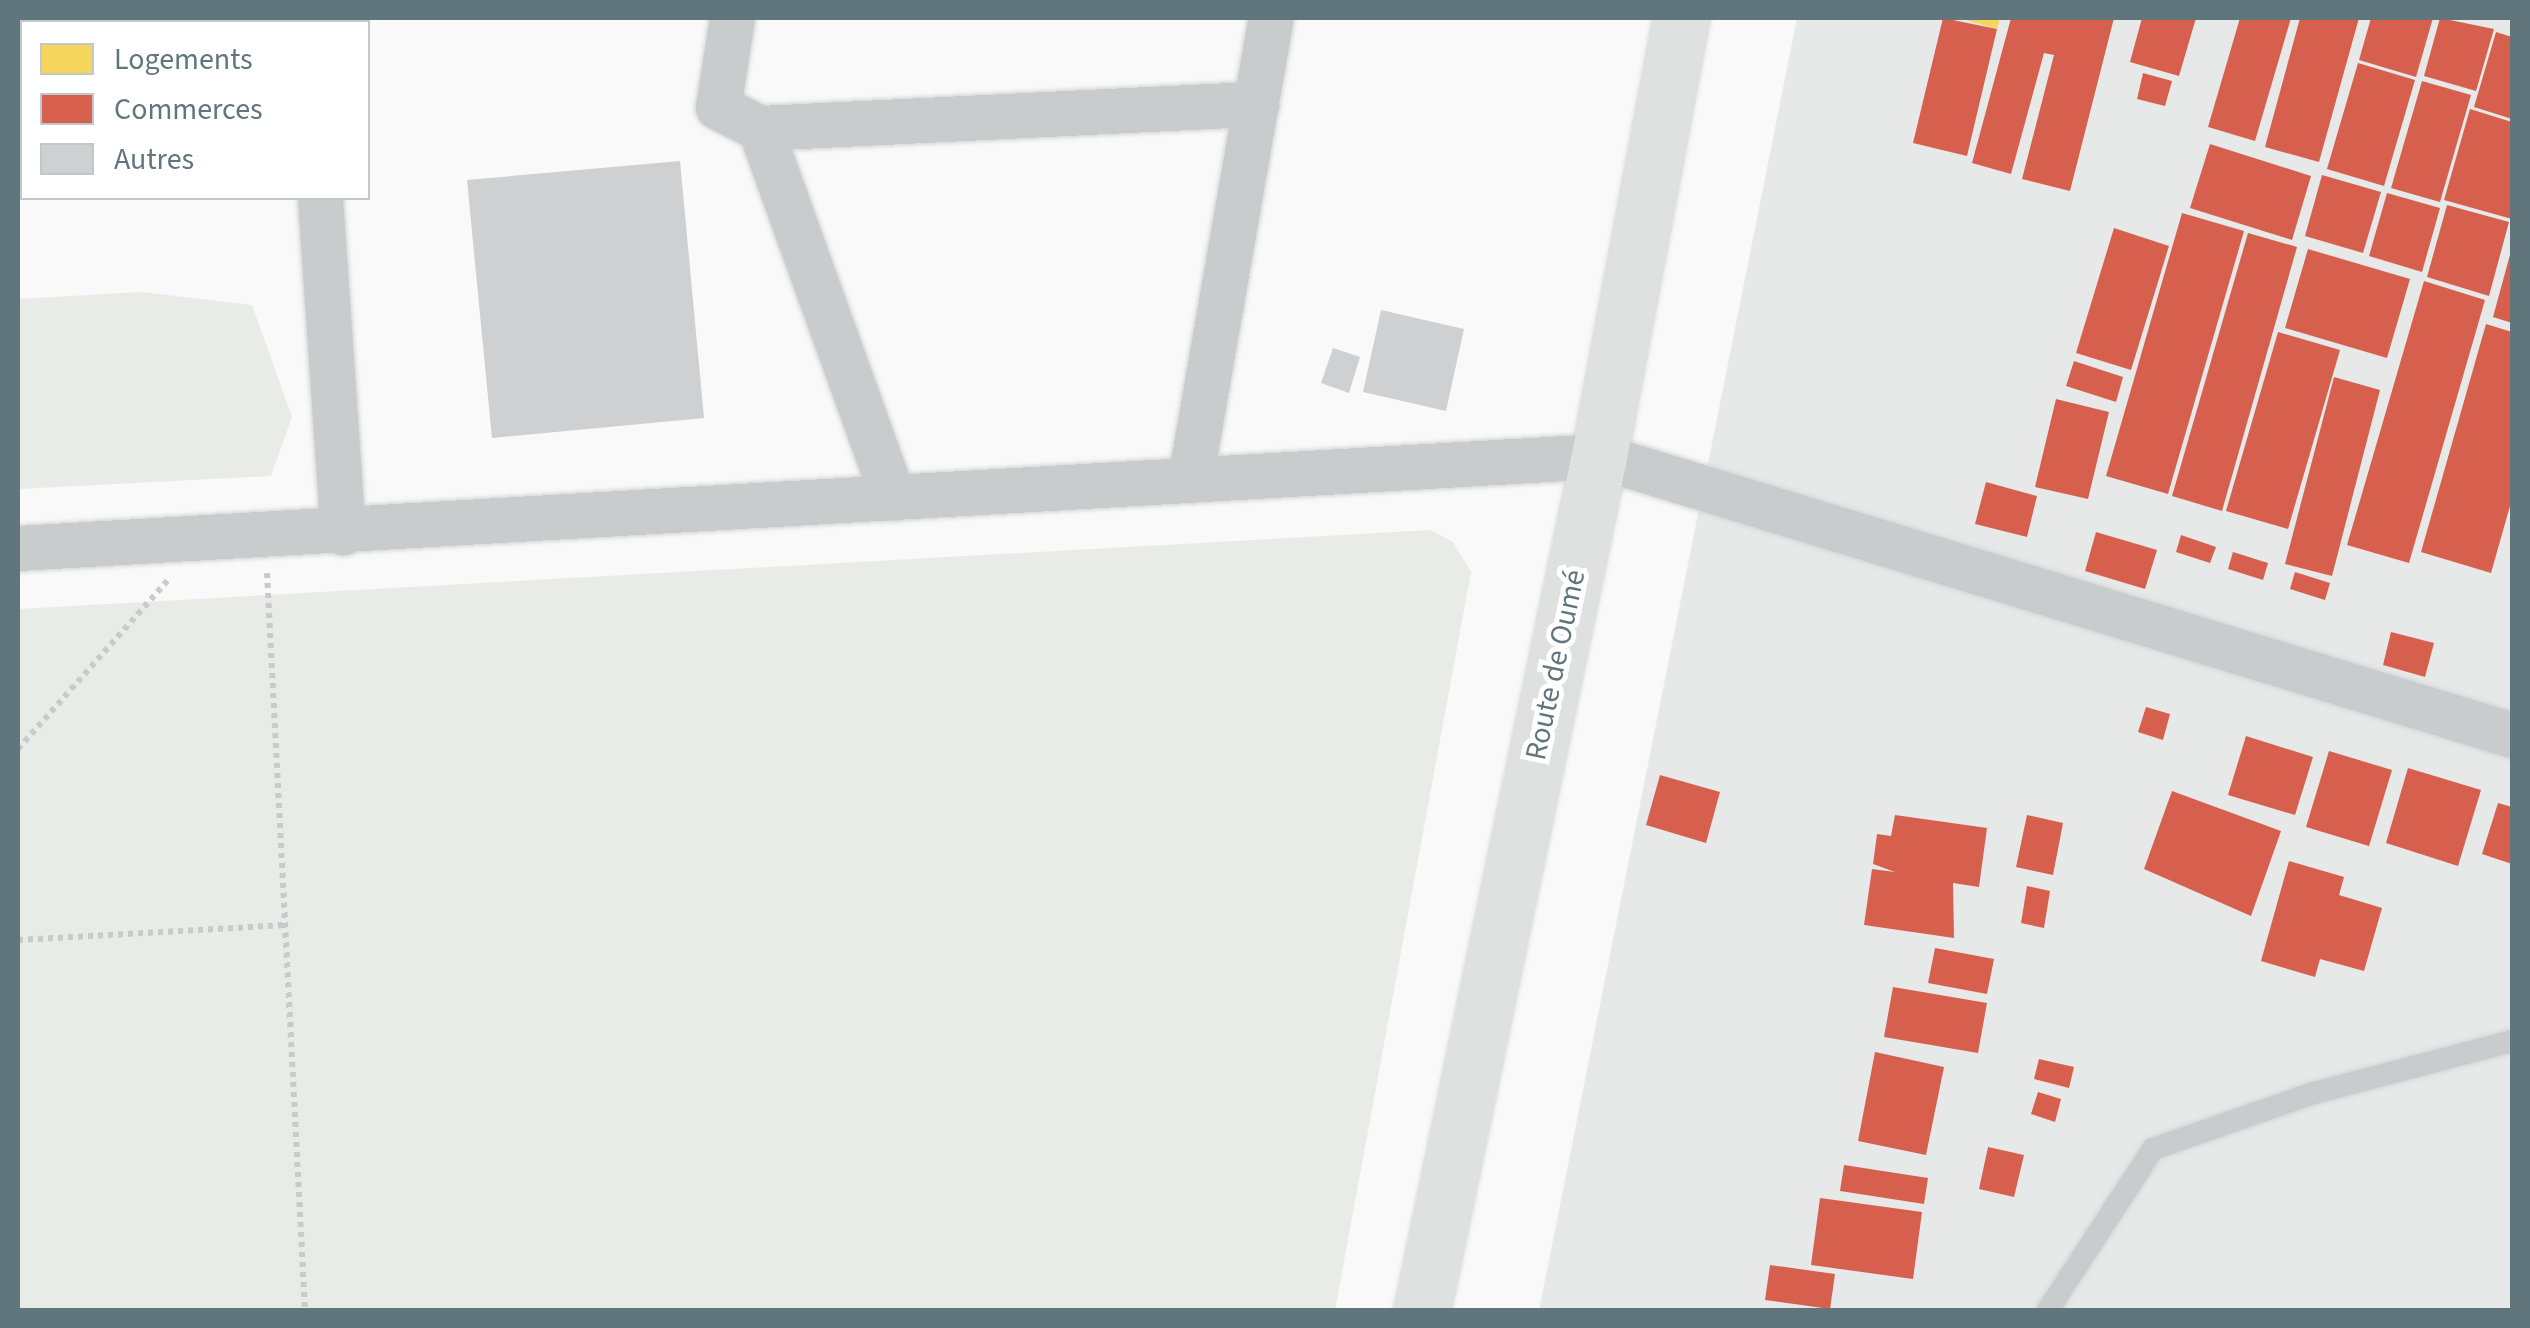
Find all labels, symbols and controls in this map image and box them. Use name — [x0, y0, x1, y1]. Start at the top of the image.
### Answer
legend — [20, 20, 370, 200]
text: Logements — [114, 38, 253, 81]
text: Commerces — [114, 88, 263, 131]
text: Autres — [114, 138, 194, 181]
street label: Route de Oumé — [1518, 567, 1594, 763]

